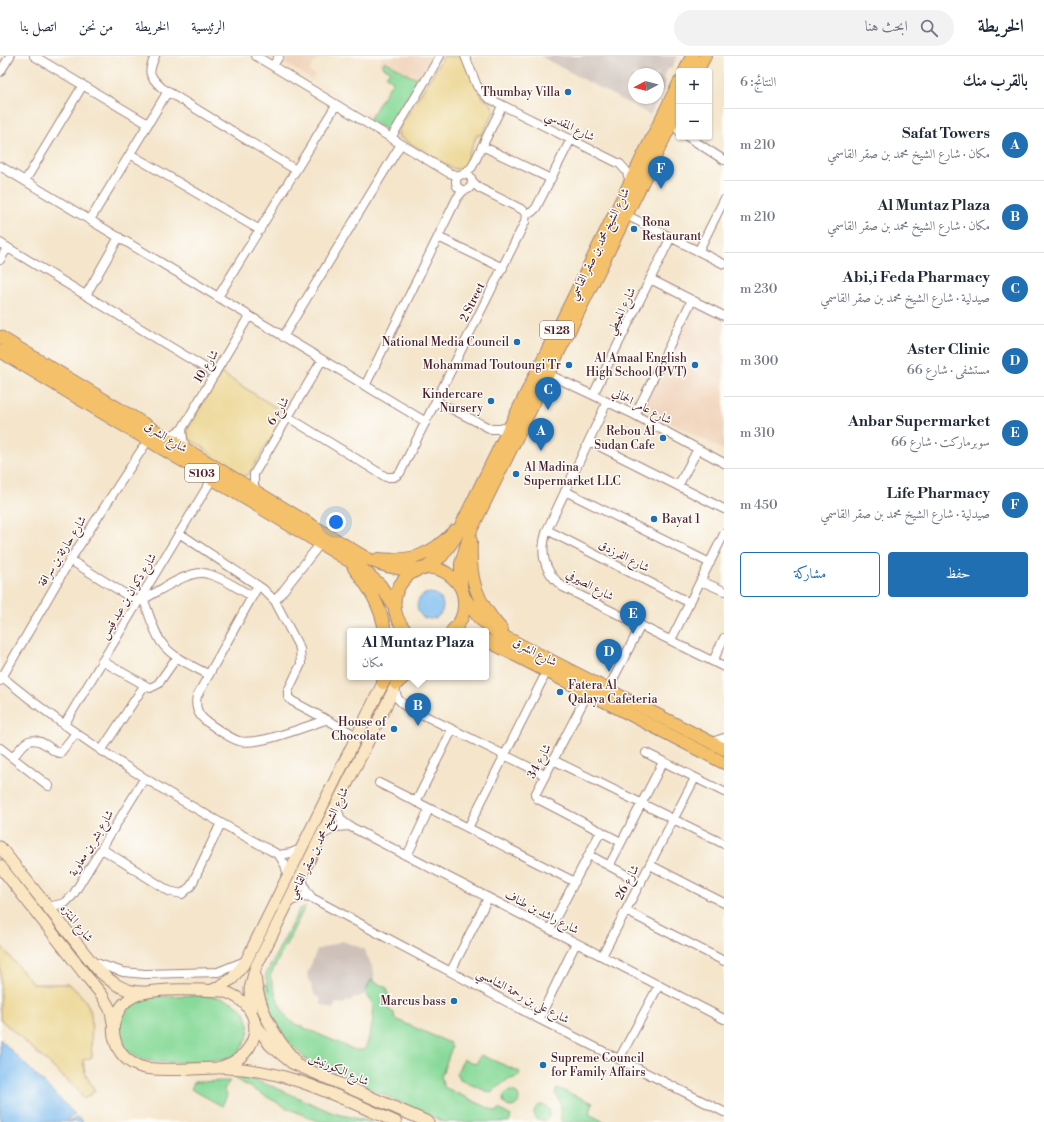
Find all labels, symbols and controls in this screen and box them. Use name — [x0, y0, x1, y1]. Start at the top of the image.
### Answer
search box — [674, 10, 954, 46]
text: الخريطة — [978, 14, 1024, 38]
text: ابحث هنا — [865, 17, 908, 36]
icon: search — [918, 17, 940, 39]
text: اتصل بنا — [20, 18, 57, 36]
text: من نحن — [79, 18, 113, 36]
text: الخريطة — [135, 18, 169, 36]
text: الرئيسية — [191, 18, 225, 36]
north arrow — [628, 68, 664, 104]
map controls — [676, 68, 712, 140]
button: + — [676, 68, 712, 104]
text: بالقرب منك — [962, 70, 1028, 92]
text: النتائج: 6 — [740, 74, 776, 90]
place label: Thumbay Villa — [481, 85, 561, 100]
marker: Thumbay Villa — [563, 87, 573, 97]
button: − — [676, 104, 712, 140]
street label: شارع المقدسي — [541, 108, 597, 148]
text: Safat Towers — [902, 124, 990, 143]
text: 210 m — [740, 137, 775, 153]
text: A — [1010, 137, 1020, 153]
text: مكان · شارع الشيخ محمد بن صقر القاسمي — [827, 146, 990, 162]
pin: F — [648, 156, 674, 189]
street label: شارع الشيخ محمد بن صقر القاسمي — [566, 185, 637, 305]
text: Al Muntaz Plaza — [877, 196, 990, 215]
text: 210 m — [740, 209, 775, 225]
text: B — [1010, 209, 1020, 225]
place label: Rona Restaurant — [642, 215, 702, 244]
text: مكان · شارع الشيخ محمد بن صقر القاسمي — [827, 218, 990, 234]
marker: Rona Restaurant — [629, 224, 639, 234]
text: Abi,i Feda Pharmacy — [843, 268, 990, 287]
street label: 2 Street — [457, 279, 489, 324]
text: 230 m — [740, 281, 777, 297]
text: C — [1010, 281, 1020, 297]
street label: شارع المعيطي — [604, 285, 643, 339]
text: صيدلية · شارع الشيخ محمد بن صقر القاسمي — [820, 290, 990, 306]
road number: S128 — [540, 321, 574, 339]
place label: National Media Council — [381, 335, 509, 350]
marker: National Media Council — [512, 337, 522, 347]
text: Aster Clinic — [907, 340, 990, 359]
street label: شارع 10 — [191, 347, 225, 387]
place label: Al Amaal English High School (PVT) — [586, 351, 687, 380]
text: 300 m — [740, 353, 779, 369]
text: D — [1010, 353, 1020, 369]
place label: Mohammad Toutoungi Tr — [422, 358, 561, 373]
marker: Mohammad Toutoungi Tr — [564, 360, 574, 370]
marker: Al Amaal English High School (PVT) — [690, 360, 700, 370]
text: مستشفى · شارع 66 — [907, 362, 990, 378]
pin: C — [535, 377, 561, 410]
street label: شارع عامر الحماني — [608, 385, 674, 431]
place label: Kindercare Nursery — [422, 387, 483, 416]
street label: شارع 6 — [264, 394, 295, 430]
marker: Kindercare Nursery — [486, 396, 496, 406]
text: Anbar Supermarket — [848, 412, 990, 431]
pin: A — [528, 418, 554, 451]
street label: شارع الشرق — [140, 419, 190, 459]
place label: Rebou Al Sudan Cafe — [594, 424, 655, 453]
text: 310 m — [740, 425, 775, 441]
text: E — [1010, 425, 1020, 441]
marker: Rebou Al Sudan Cafe — [658, 433, 668, 443]
text: سوبرماركت · شارع 66 — [891, 434, 990, 450]
place label: Al Madina Supermarket LLC — [523, 460, 621, 489]
road number: S103 — [185, 464, 219, 482]
marker: Al Madina Supermarket LLC — [511, 469, 521, 479]
text: Life Pharmacy — [887, 484, 990, 503]
text: 450 m — [740, 497, 778, 513]
text: F — [1010, 497, 1020, 513]
text: صيدلية · شارع الشيخ محمد بن صقر القاسمي — [820, 506, 990, 522]
your location — [326, 512, 346, 532]
place label: Bayat 1 — [661, 512, 701, 527]
street label: شارع حارثة بن سراقة — [35, 513, 93, 591]
marker: Bayat 1 — [649, 514, 659, 524]
street label: شارع الفرزدق — [594, 537, 652, 578]
street label: شارع ذكوان بن عبد قيس — [97, 550, 163, 644]
button: مشاركة — [740, 552, 880, 597]
button: حفظ — [888, 552, 1028, 597]
street label: شارع الصيرفي — [562, 567, 616, 607]
pin: E — [620, 601, 646, 634]
popup — [347, 628, 489, 680]
text: Al Muntaz Plaza — [362, 633, 474, 652]
street label: شارع الشرق — [509, 635, 559, 673]
pin: D — [596, 639, 622, 672]
text: مكان — [362, 655, 384, 671]
place label: Fatera Al Qalaya Cafeteria — [568, 678, 658, 707]
marker: Fatera Al Qalaya Cafeteria — [555, 687, 565, 697]
pin: B — [405, 693, 431, 726]
place label: House of Chocolate — [331, 715, 387, 744]
marker: House of Chocolate — [389, 724, 399, 734]
street label: شارع 34 — [524, 741, 558, 783]
street label: شارع الشيخ محمد بن صقر القاسمي — [285, 784, 356, 904]
street label: شارع بشر بن معاوية — [66, 807, 120, 881]
street label: شارع 26 — [612, 862, 646, 904]
street label: شارع راشد بن طناف — [501, 887, 582, 940]
street label: شارع المنتزه — [55, 901, 96, 947]
street label: شارع علي بن رحمة الشامسي — [472, 966, 572, 1031]
place label: Marcus bass — [380, 994, 446, 1009]
marker: Marcus bass — [449, 996, 459, 1006]
street label: شارع الكورنيش — [305, 1050, 371, 1092]
place label: Supreme Council for Family Affairs — [551, 1051, 646, 1080]
marker: Supreme Council for Family Affairs — [538, 1060, 548, 1070]

